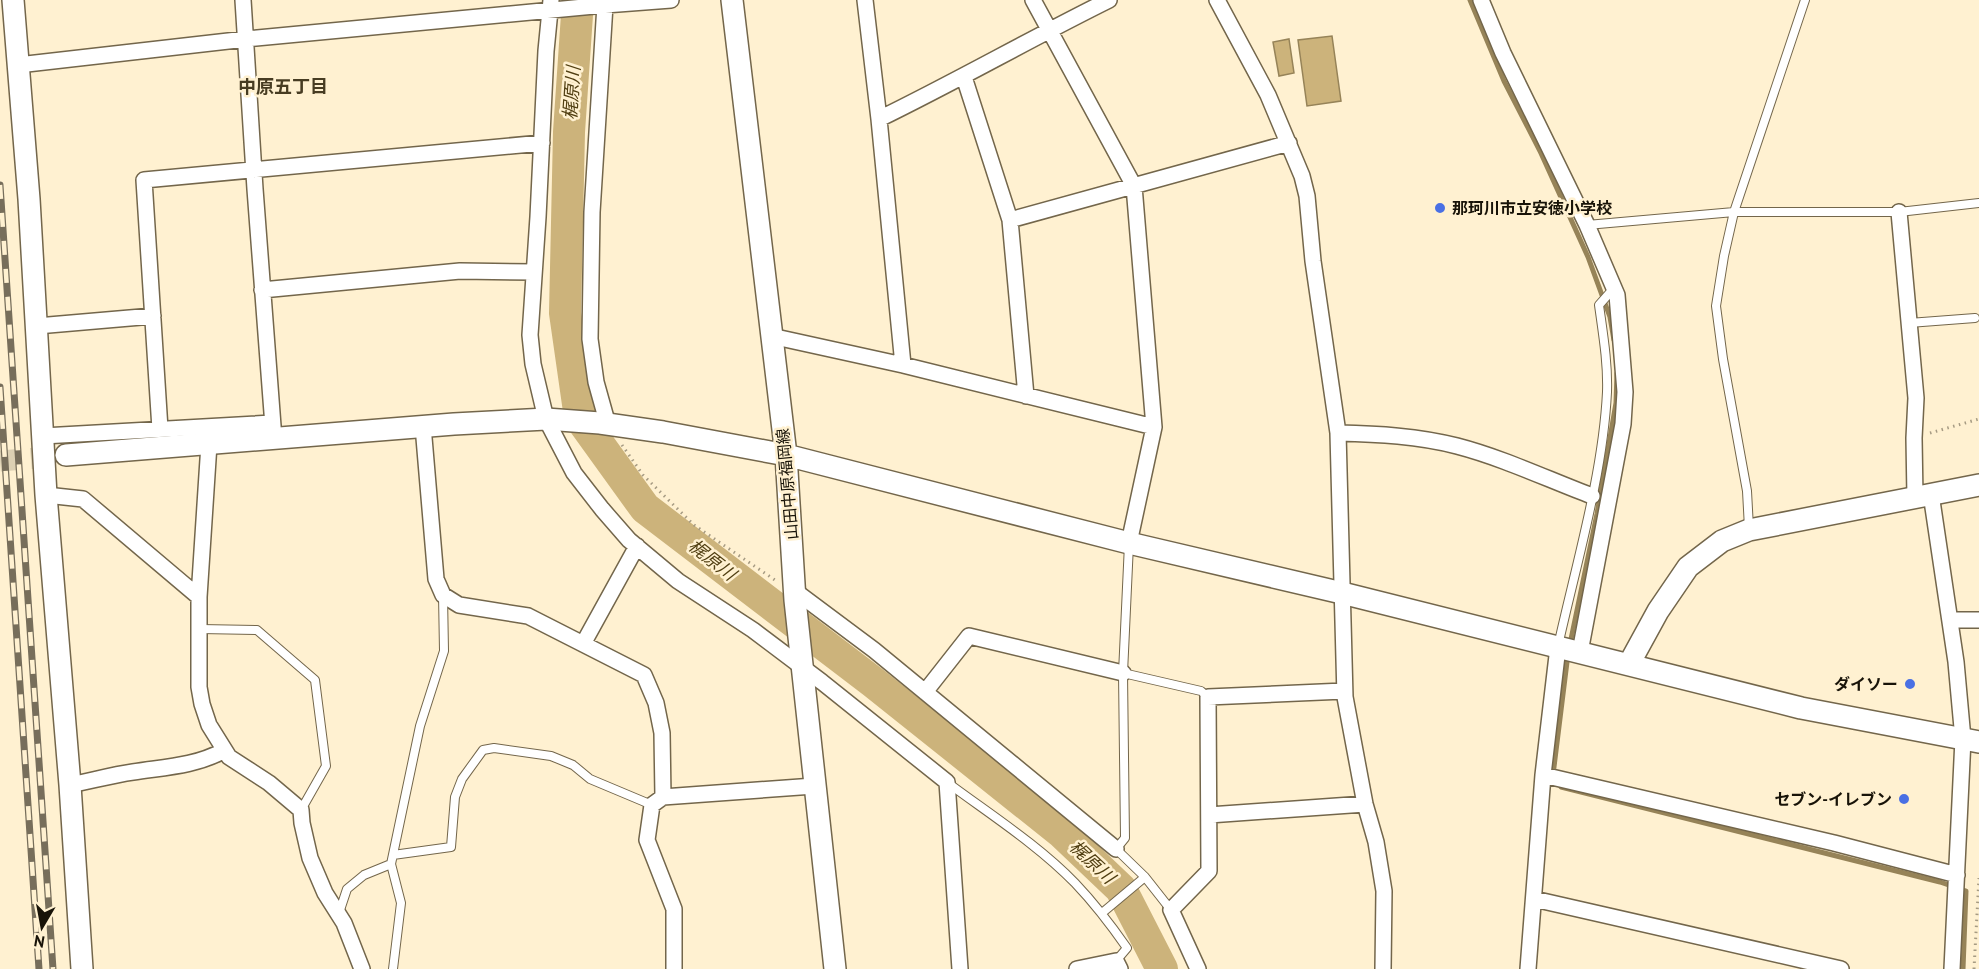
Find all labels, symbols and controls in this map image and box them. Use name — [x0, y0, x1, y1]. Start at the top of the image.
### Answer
water label: 梶原川 — [558, 63, 585, 121]
district label: 中原五丁目 — [238, 75, 328, 98]
place label: 那珂川市立安徳小学校 — [1452, 198, 1612, 218]
marker: 那珂川市立安徳小学校 — [1433, 201, 1447, 215]
street label: 山田中原福岡線 — [772, 427, 802, 541]
water label: 梶原川 — [684, 534, 742, 587]
place label: ダイソー — [1834, 674, 1898, 694]
marker: ダイソー — [1903, 677, 1917, 691]
place label: セブン-イレブン — [1774, 789, 1892, 809]
marker: セブン-イレブン — [1897, 792, 1911, 806]
water label: 梶原川 — [1065, 835, 1121, 890]
north arrow — [12, 897, 72, 957]
text: N — [32, 931, 46, 953]

